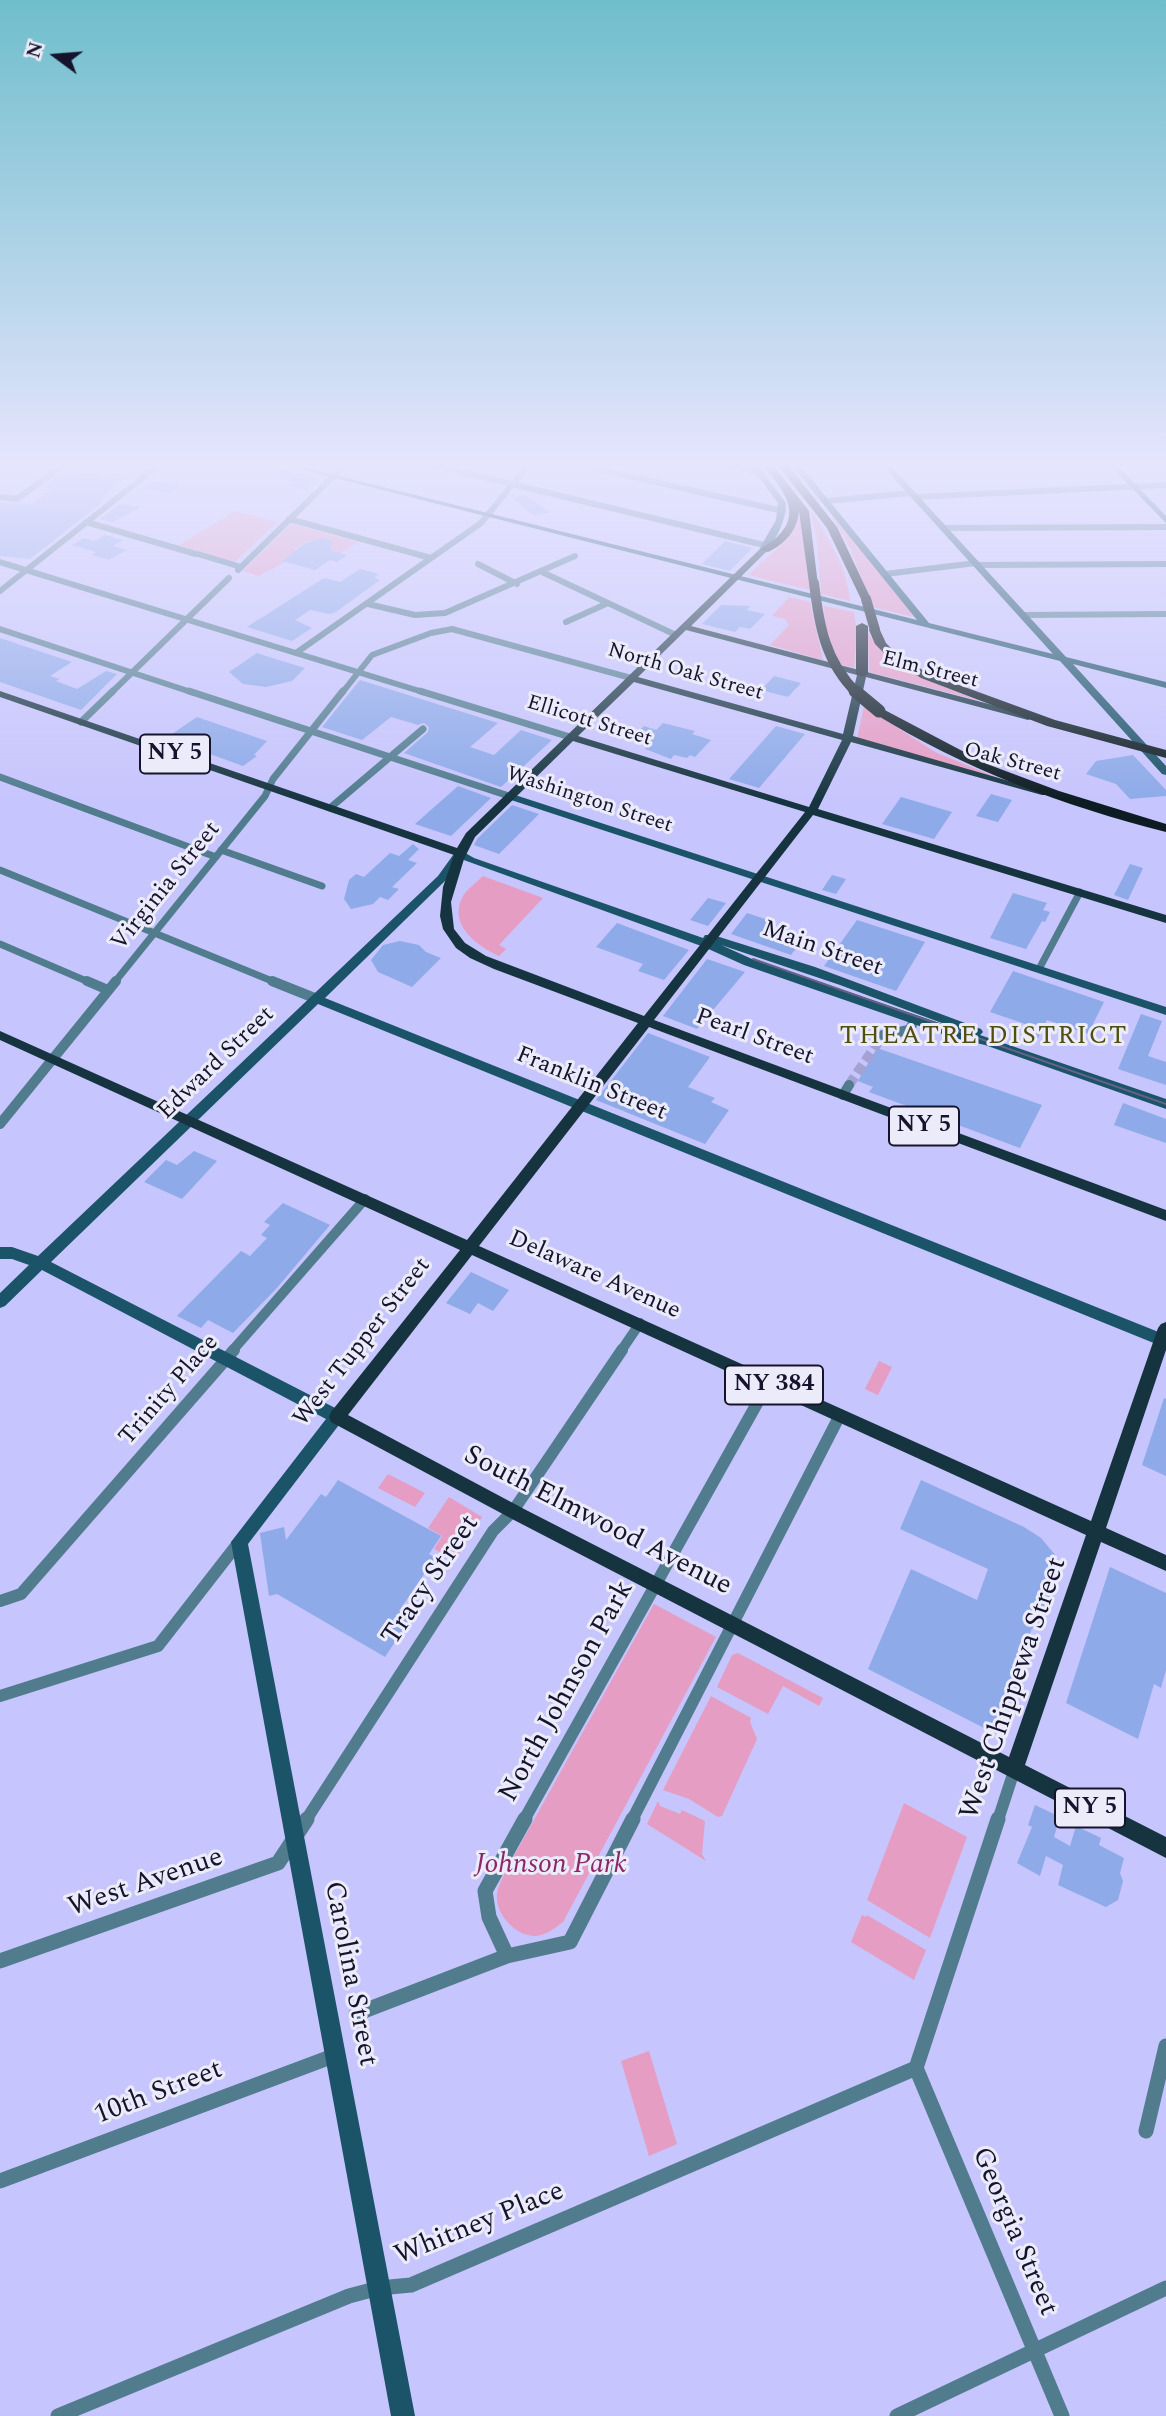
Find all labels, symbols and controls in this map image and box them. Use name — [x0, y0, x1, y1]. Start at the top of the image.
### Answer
north arrow — [21, 21, 91, 91]
text: N — [19, 39, 51, 62]
street label: North Oak Street — [604, 639, 766, 707]
street label: Elm Street — [879, 647, 981, 695]
street label: Ellicott Street — [524, 691, 654, 753]
road number: NY 5 — [140, 734, 210, 774]
street label: Oak Street — [961, 738, 1063, 788]
street label: Washington Street — [503, 762, 675, 840]
street label: Virginia Street — [106, 817, 228, 957]
street label: Main Street — [758, 916, 886, 984]
street label: Edward Street — [153, 1001, 281, 1127]
street label: Pearl Street — [691, 1003, 817, 1073]
district label: THEATRE DISTRICT — [841, 1022, 1127, 1054]
street label: Franklin Street — [511, 1042, 671, 1128]
road number: NY 5 — [889, 1106, 959, 1146]
street label: Delaware Avenue — [504, 1225, 684, 1327]
street label: West Tupper Street — [288, 1253, 438, 1433]
street label: Trinity Place — [114, 1330, 226, 1452]
road number: NY 384 — [725, 1366, 823, 1404]
street label: South Elmwood Avenue — [457, 1440, 737, 1604]
street label: Tracy Street — [376, 1509, 488, 1653]
street label: West Chippewa Street — [954, 1553, 1076, 1825]
street label: North Johnson Park — [493, 1575, 643, 1809]
road number: NY 5 — [1055, 1788, 1125, 1828]
street label: West Avenue — [64, 1842, 228, 1926]
park label: Johnson Park — [475, 1850, 627, 1884]
street label: Carolina Street — [315, 1879, 383, 2069]
street label: 10th Street — [90, 2054, 228, 2134]
street label: Georgia Street — [962, 2143, 1064, 2321]
street label: Whitney Place — [390, 2176, 570, 2274]

